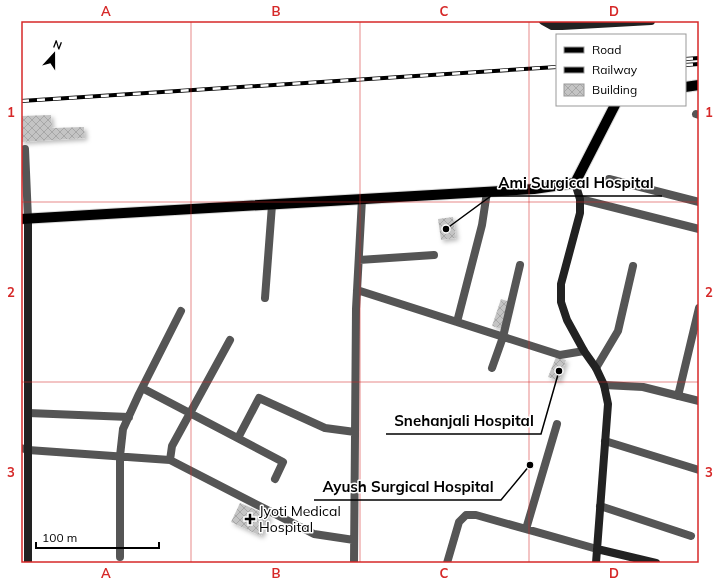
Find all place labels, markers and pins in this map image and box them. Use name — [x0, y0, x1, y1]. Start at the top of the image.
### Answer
callout: Ami Surgical Hospital — [491, 169, 662, 196]
callout: Snehanjali Hospital — [386, 407, 541, 434]
callout: Ayush Surgical Hospital — [314, 473, 501, 500]
place label: Jyoti Medical Hospital — [259, 502, 341, 536]
marker: Jyoti Medical Hospital — [244, 513, 256, 525]

